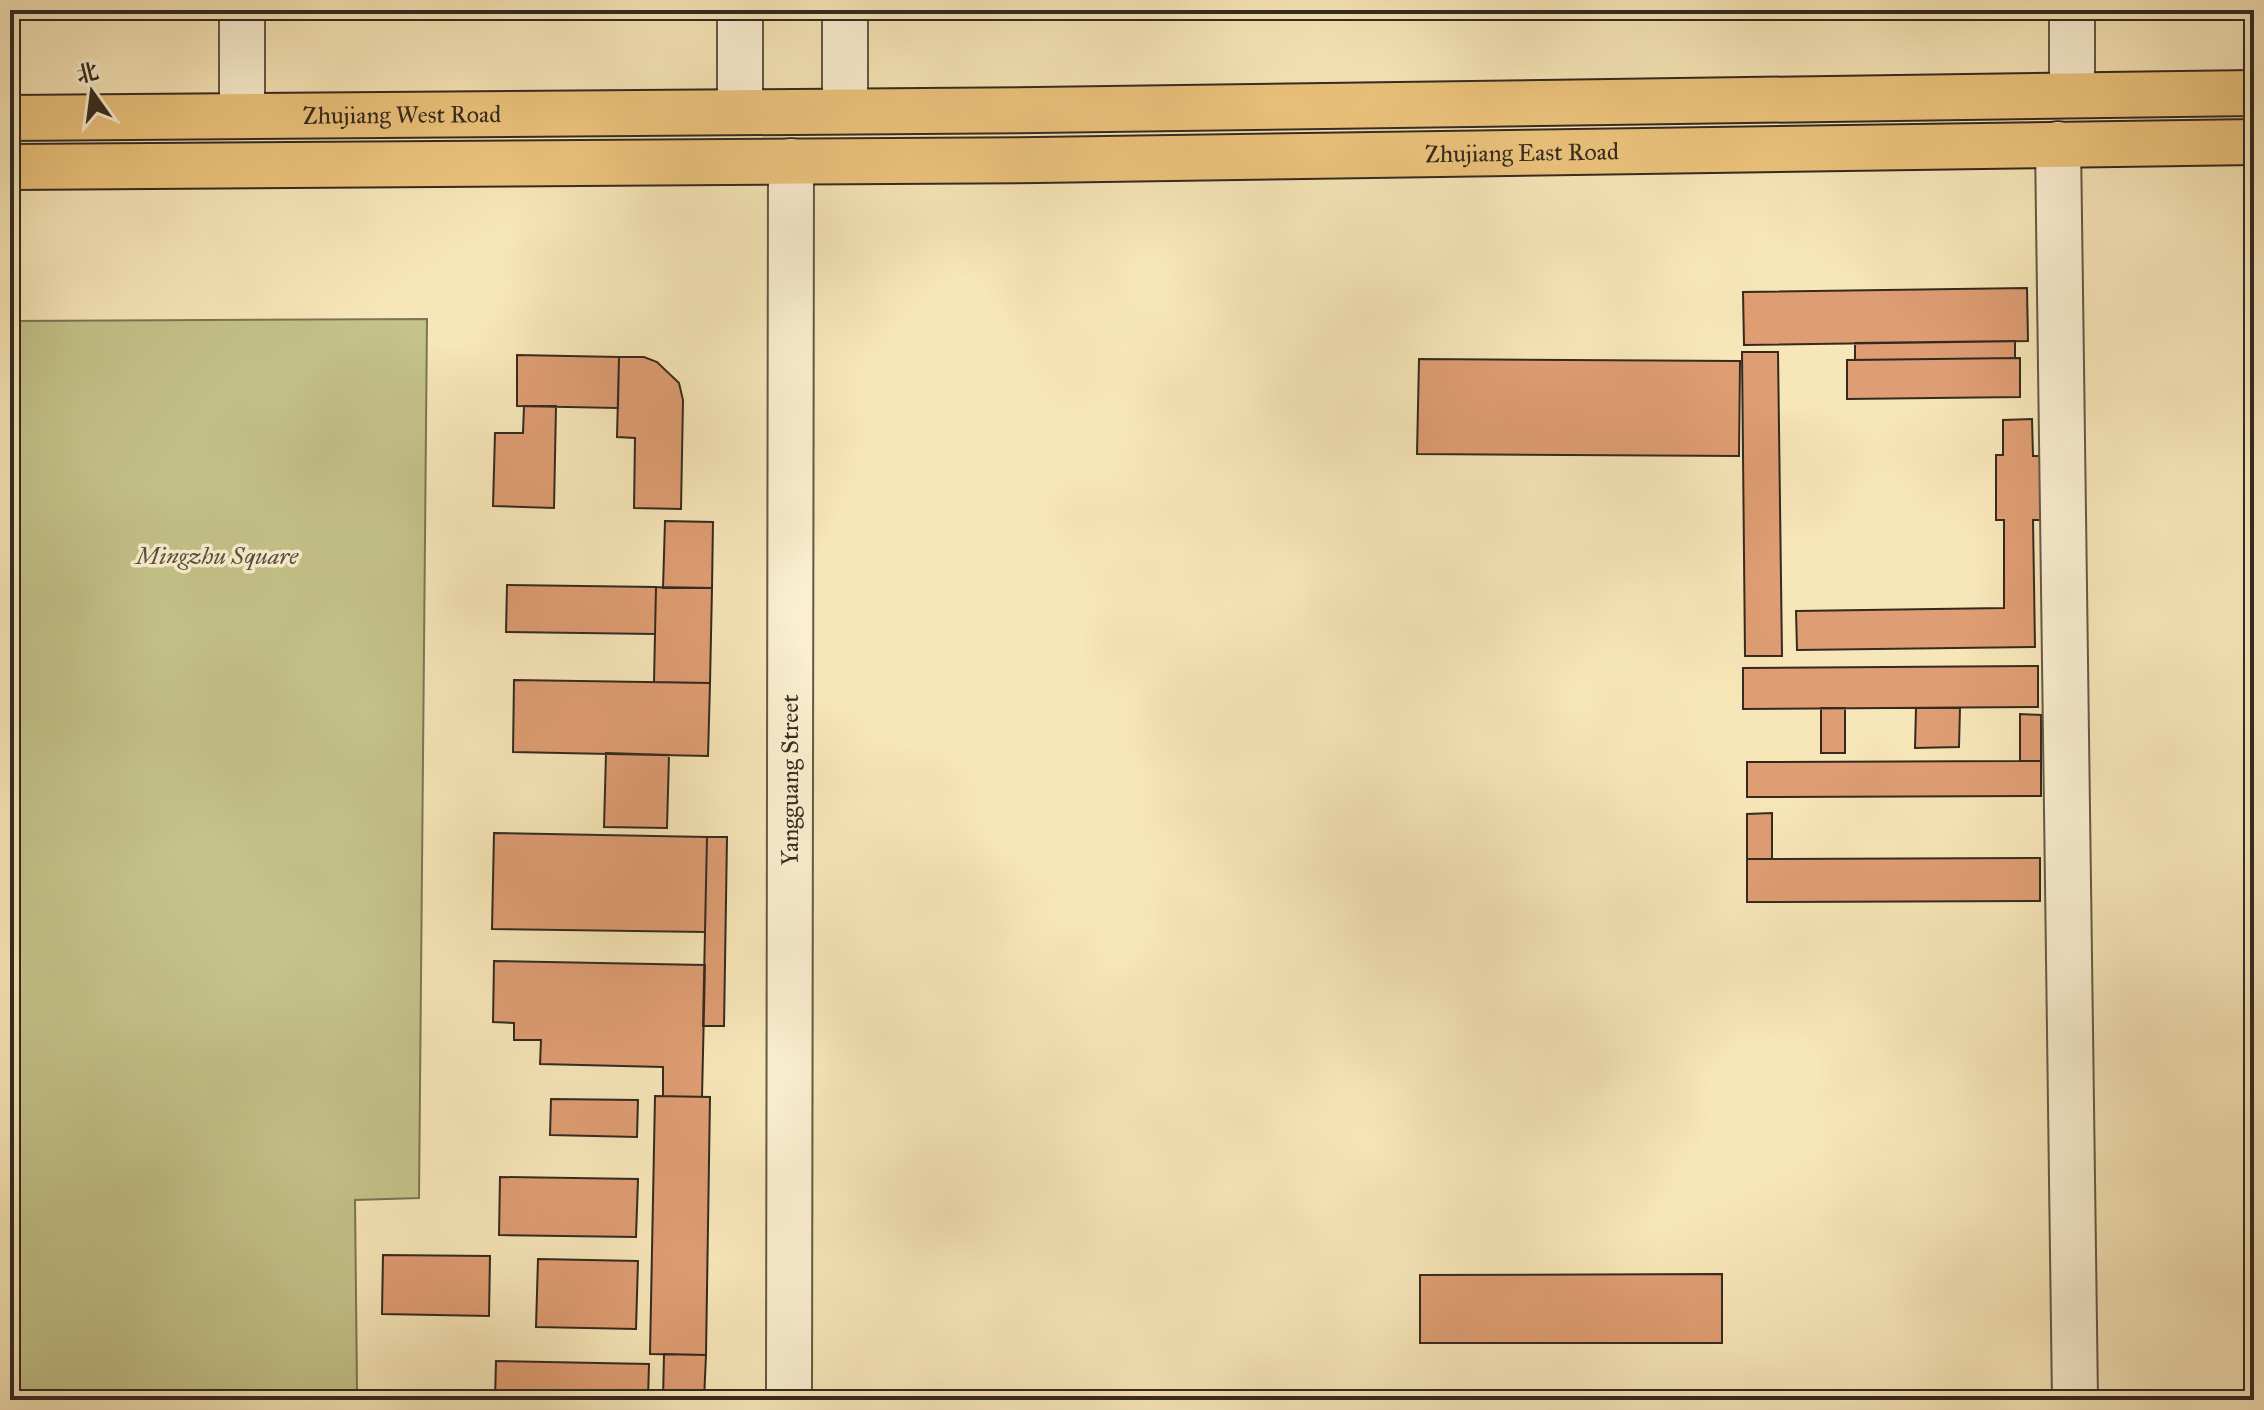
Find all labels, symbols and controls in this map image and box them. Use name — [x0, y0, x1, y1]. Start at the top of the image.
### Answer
north arrow — [52, 52, 132, 132]
text: 北 — [73, 57, 101, 89]
street label: Zhujiang West Road — [303, 99, 501, 131]
street label: Zhujiang East Road — [1425, 136, 1619, 169]
park label: Mingzhu Square — [134, 541, 299, 571]
street label: Yangguang Street — [775, 694, 805, 866]

